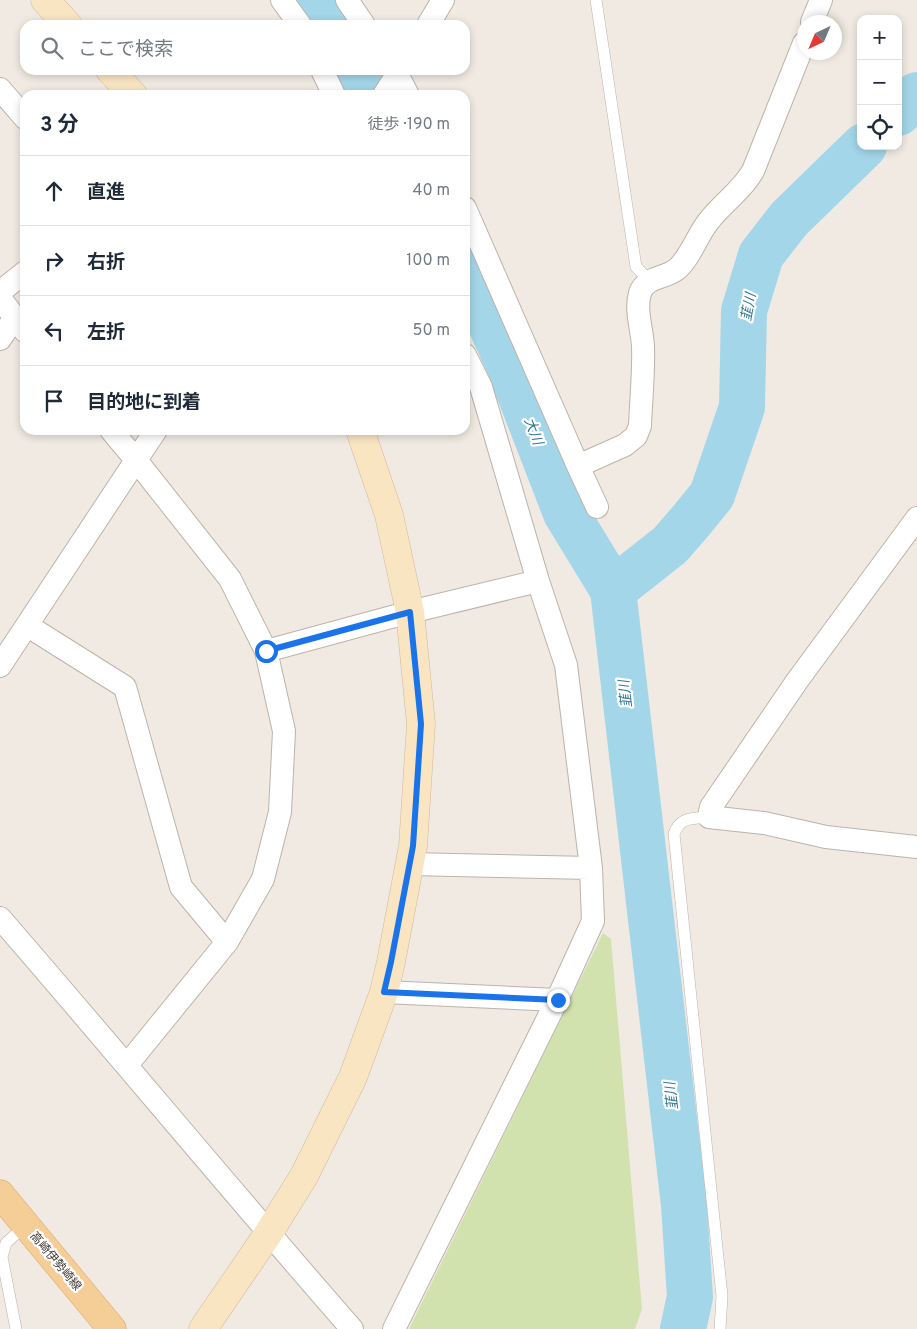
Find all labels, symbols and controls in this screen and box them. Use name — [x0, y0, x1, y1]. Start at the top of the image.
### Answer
north arrow — [797, 15, 842, 60]
map controls — [857, 15, 902, 150]
button: + — [857, 15, 902, 60]
search box — [20, 20, 470, 75]
icon: search — [38, 34, 66, 62]
text: ここで検索 — [78, 38, 173, 62]
button: − — [857, 60, 902, 105]
button: locate — [857, 105, 902, 150]
text: 3 分 — [40, 112, 79, 139]
text: 徒歩 · 190 m — [368, 115, 450, 135]
icon: ahead — [40, 177, 68, 205]
text: 直進 — [87, 181, 125, 205]
text: 40 m — [412, 181, 450, 201]
icon: right — [40, 247, 68, 275]
text: 右折 — [87, 251, 125, 275]
text: 100 m — [406, 251, 450, 271]
water label: 韮川 — [739, 290, 761, 323]
icon: left — [40, 317, 68, 345]
text: 左折 — [87, 321, 125, 345]
text: 50 m — [413, 321, 450, 341]
icon: arrive — [40, 387, 68, 415]
text: 目的地に到着 — [87, 391, 201, 415]
water label: 大川 — [520, 415, 546, 450]
route start — [255, 640, 278, 663]
water label: 韮川 — [616, 677, 637, 709]
route end — [547, 989, 570, 1012]
water label: 韮川 — [662, 1079, 683, 1111]
street label: 高崎伊勢崎線 — [26, 1229, 85, 1294]

